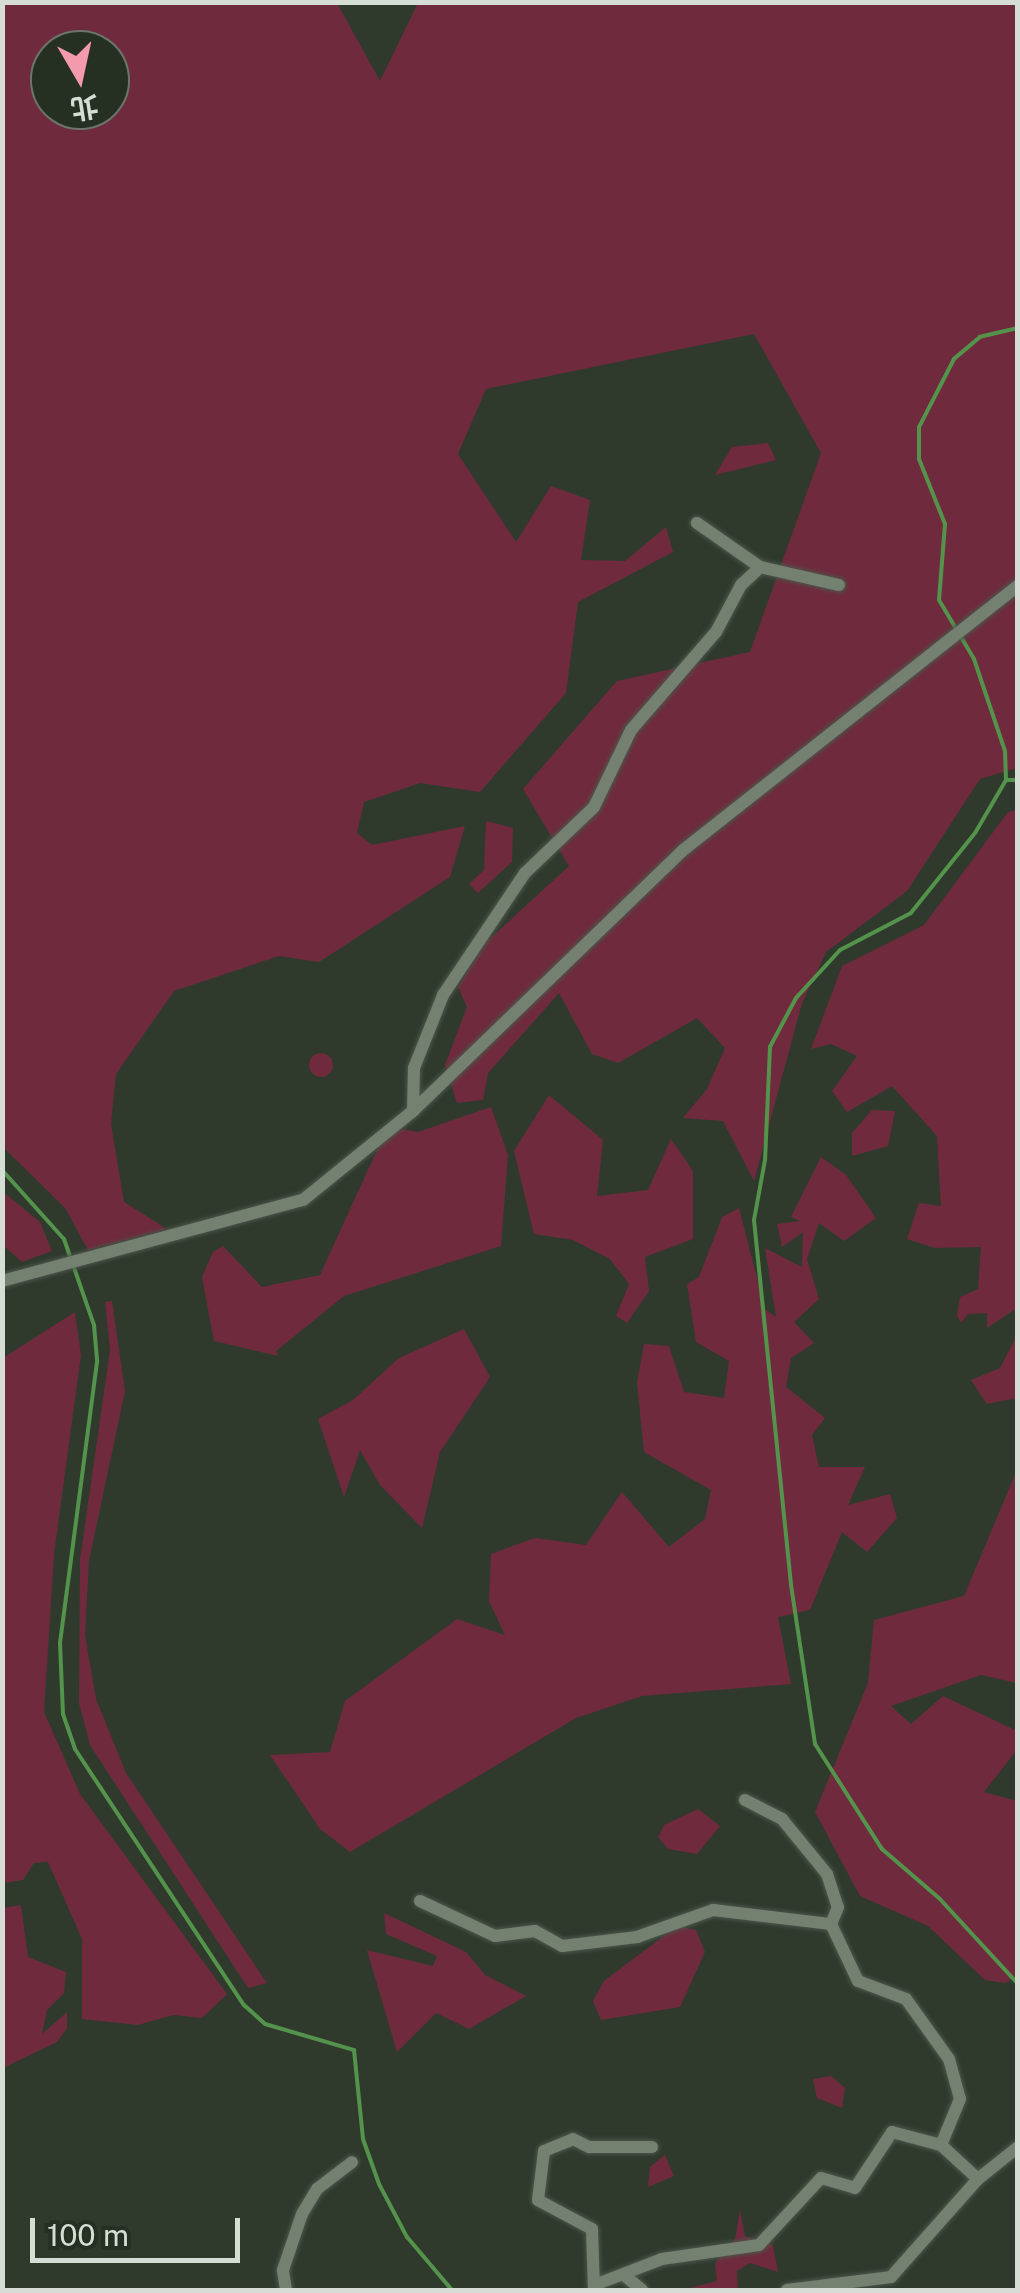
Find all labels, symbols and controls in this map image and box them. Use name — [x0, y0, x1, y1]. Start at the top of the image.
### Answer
north arrow — [30, 30, 130, 130]
text: 北 — [68, 90, 101, 127]
scale bar — [35, 2198, 245, 2260]
text: 100 m — [47, 2217, 129, 2253]

